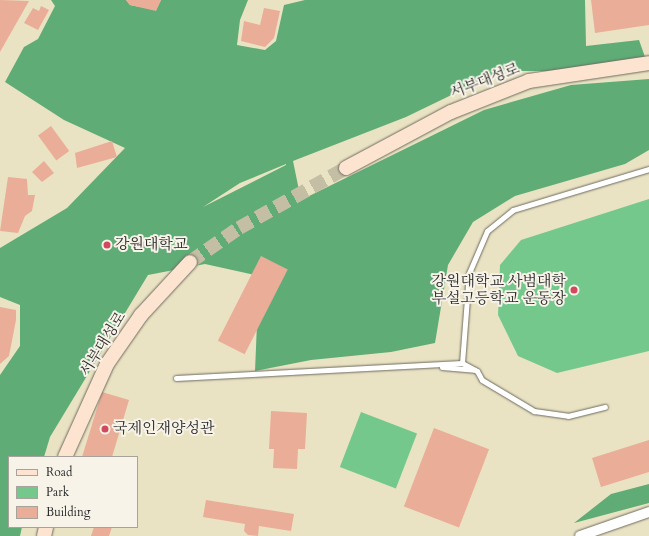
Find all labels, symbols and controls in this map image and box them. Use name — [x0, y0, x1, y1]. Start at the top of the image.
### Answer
street label: 서부대성로 — [448, 60, 522, 102]
place label: 강원대학교 — [115, 236, 187, 254]
marker: 강원대학교 — [102, 240, 112, 250]
place label: 강원대학교 사범대학 부설고등학교 운동장 — [432, 272, 566, 307]
marker: 강원대학교 사범대학 부설고등학교 운동장 — [569, 285, 579, 295]
street label: 서부대성로 — [76, 309, 130, 379]
place label: 국제인재양성관 — [113, 420, 214, 438]
marker: 국제인재양성관 — [100, 424, 110, 434]
legend — [8, 456, 138, 528]
text: Road — [46, 464, 72, 480]
text: Park — [46, 484, 69, 500]
text: Building — [46, 504, 90, 520]

